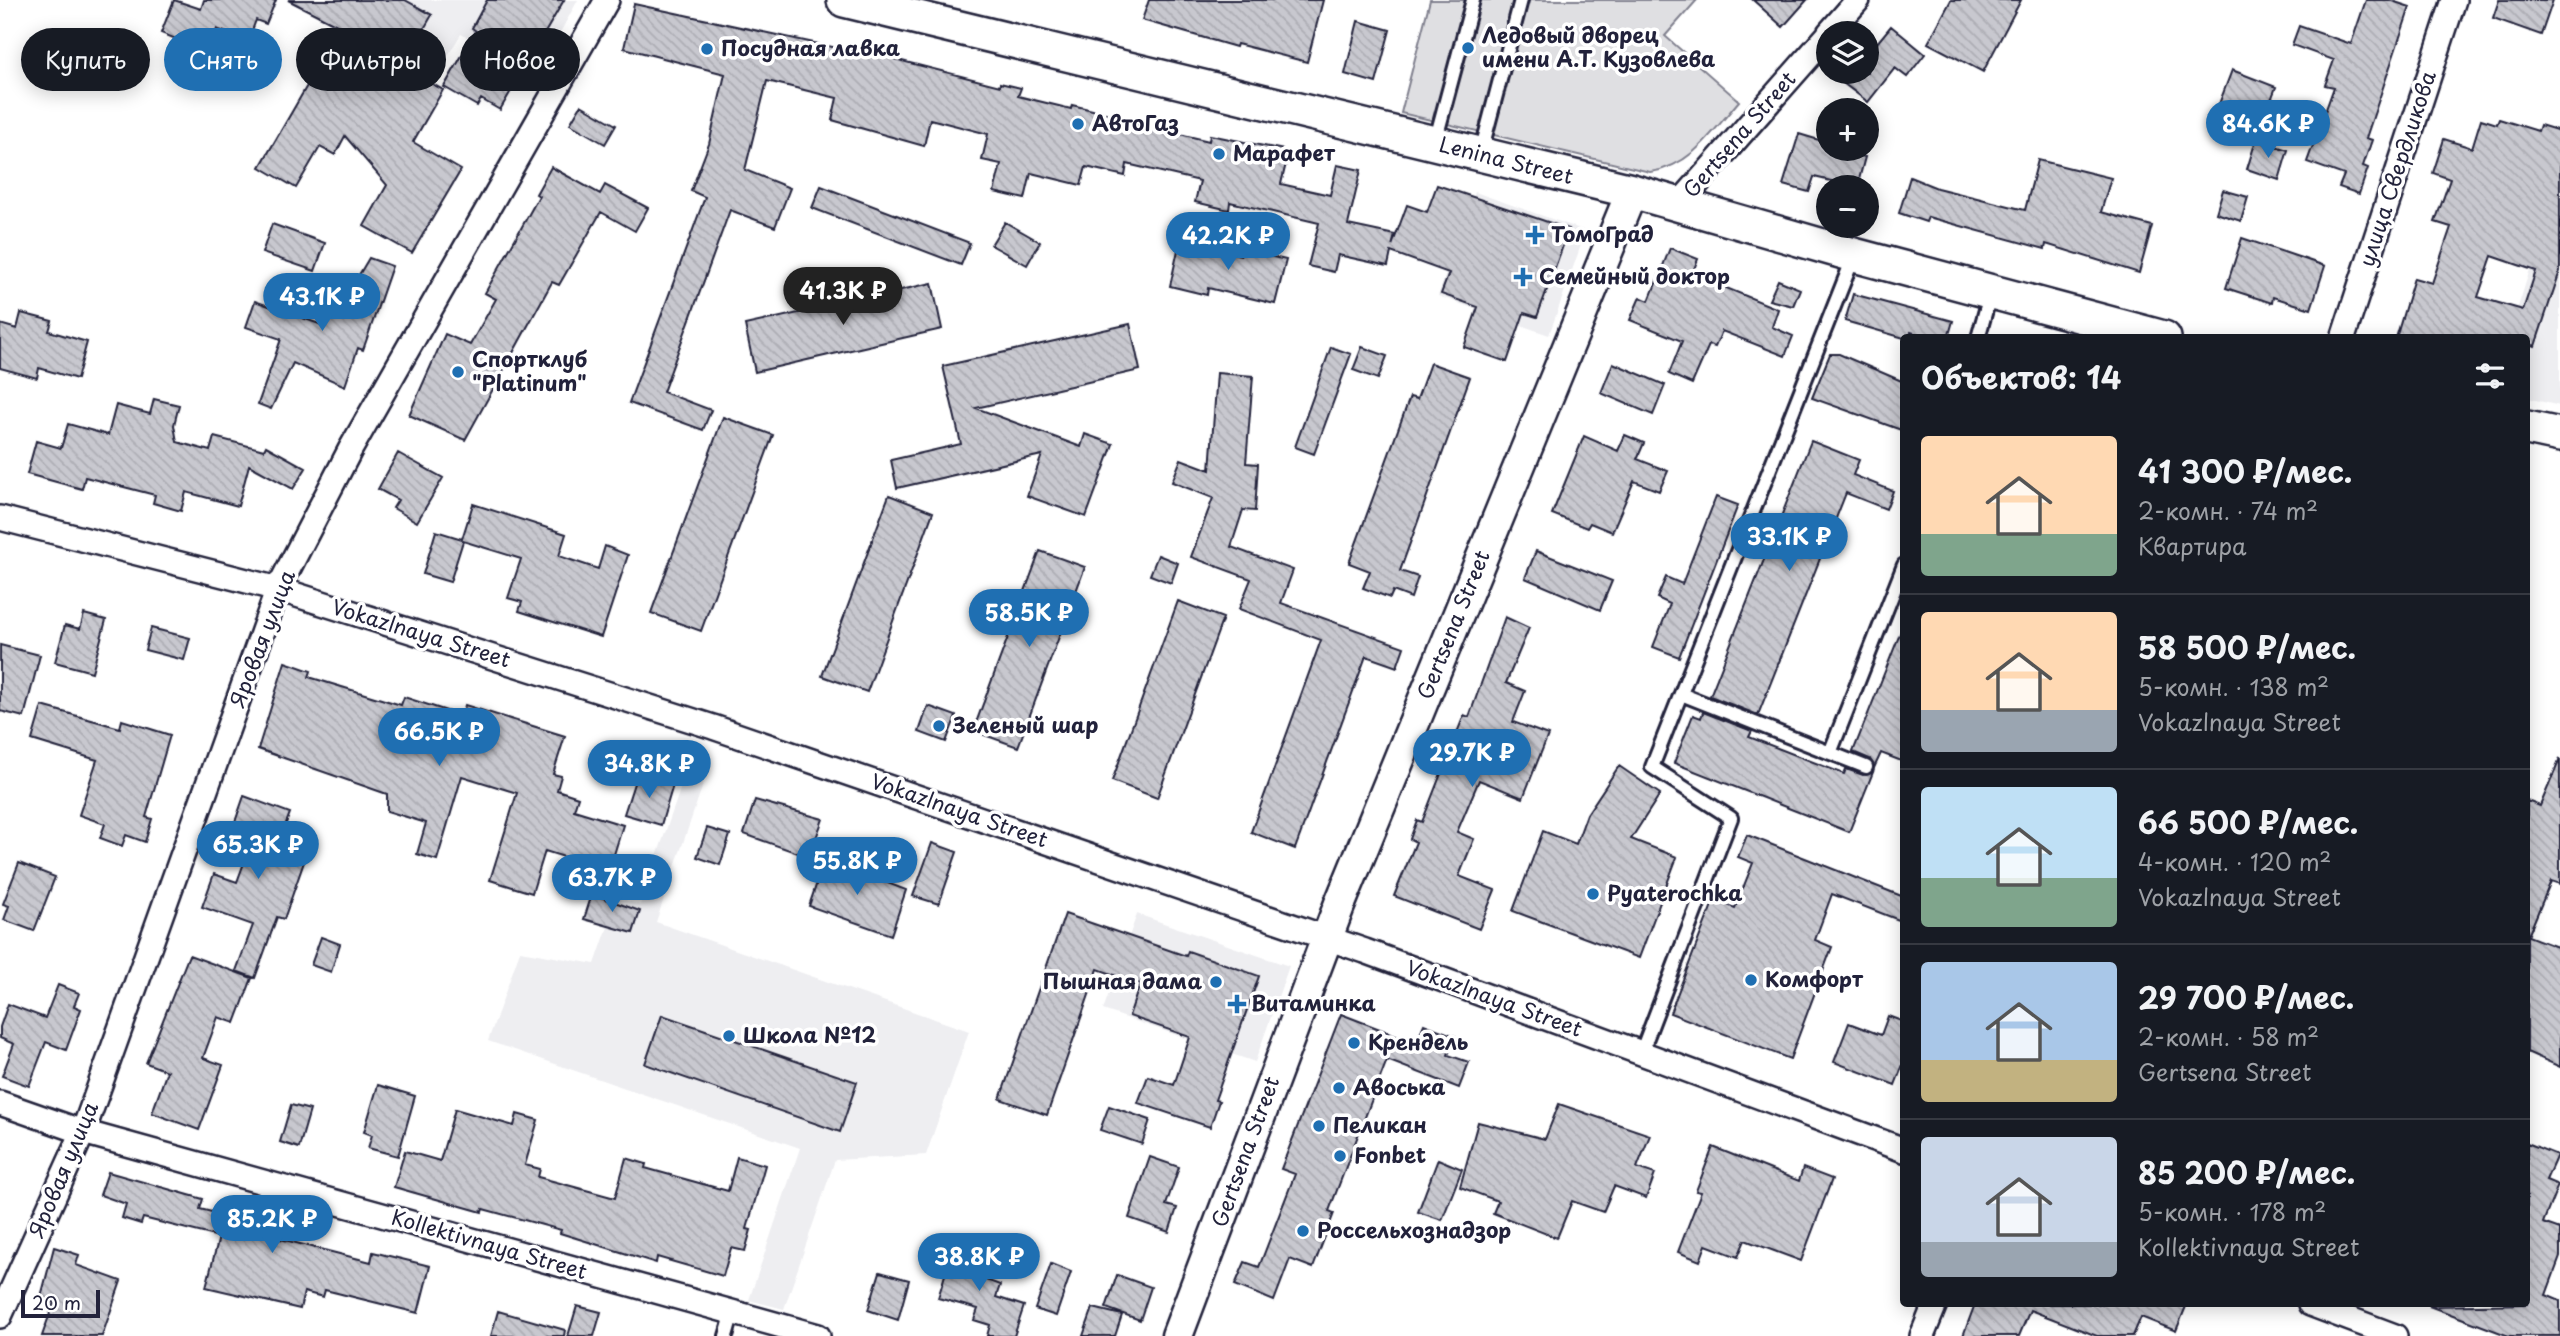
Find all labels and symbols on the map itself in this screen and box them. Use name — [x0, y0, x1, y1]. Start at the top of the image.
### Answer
place label: Ледовый дворец имени А.Т. Кузовлева — [1482, 18, 1715, 74]
place label: Посудная лавка — [721, 31, 900, 63]
marker: Ледовый дворец имени А.Т. Кузовлева — [1460, 40, 1476, 56]
marker: Посудная лавка — [699, 41, 715, 57]
street label: Gertsena Street — [1674, 63, 1803, 204]
street label: улица Свердликова — [2349, 66, 2443, 270]
pin: 84.6K ₽ — [2203, 100, 2333, 160]
place label: АвтоГаз — [1092, 106, 1179, 138]
marker: АвтоГаз — [1070, 116, 1086, 132]
street label: Lenina Street — [1436, 127, 1577, 191]
place label: Марафет — [1233, 136, 1336, 168]
marker: Марафет — [1211, 146, 1227, 162]
pin: 42.2K ₽ — [1163, 212, 1293, 272]
place label: ТомоГрад — [1551, 217, 1654, 249]
marker: ТомоГрад — [1525, 225, 1545, 245]
place label: Семейный доктор — [1539, 259, 1730, 291]
marker: Семейный доктор — [1513, 267, 1533, 287]
pin: 41.3K ₽ — [778, 268, 908, 327]
pin: 43.1K ₽ — [257, 274, 387, 333]
place label: Спортклуб "Platinum" — [472, 342, 588, 398]
marker: Спортклуб "Platinum" — [450, 364, 466, 380]
pin: 33.1K ₽ — [1724, 514, 1854, 573]
street label: Gertsena Street — [1408, 545, 1497, 704]
street label: Яровая улица — [220, 564, 302, 712]
street label: Vokazlnaya Street — [328, 590, 515, 674]
pin: 58.5K ₽ — [964, 590, 1094, 649]
pin: 66.5K ₽ — [374, 708, 504, 768]
place label: Зеленый шар — [952, 708, 1098, 740]
marker: Зеленый шар — [931, 718, 947, 734]
pin: 29.7K ₽ — [1407, 730, 1537, 789]
pin: 34.8K ₽ — [584, 740, 714, 800]
street label: Vokazlnaya Street — [867, 764, 1052, 854]
pin: 65.3K ₽ — [193, 822, 323, 881]
pin: 55.8K ₽ — [792, 838, 922, 897]
pin: 63.7K ₽ — [547, 855, 677, 914]
place label: Pyaterochka — [1607, 876, 1742, 908]
marker: Pyaterochka — [1585, 886, 1601, 902]
street label: Vokazlnaya Street — [1402, 950, 1587, 1044]
place label: Комфорт — [1765, 962, 1864, 994]
place label: Пышная дама — [1043, 964, 1202, 996]
marker: Комфорт — [1743, 972, 1759, 988]
marker: Пышная дама — [1208, 974, 1224, 990]
place label: Витаминка — [1251, 986, 1376, 1018]
marker: Витаминка — [1229, 996, 1245, 1012]
place label: Школа №12 — [743, 1018, 876, 1050]
place label: Крендель — [1368, 1025, 1468, 1057]
marker: Школа №12 — [721, 1028, 737, 1044]
marker: Крендель — [1346, 1035, 1362, 1051]
place label: Авоська — [1353, 1070, 1446, 1102]
street label: Gertsena Street — [1202, 1071, 1286, 1231]
marker: Авоська — [1331, 1080, 1347, 1096]
street label: Яровая улица — [19, 1096, 106, 1242]
place label: Пеликан — [1333, 1108, 1427, 1140]
marker: Пеликан — [1311, 1118, 1327, 1134]
place label: Fonbet — [1354, 1138, 1426, 1170]
marker: Fonbet — [1332, 1148, 1348, 1164]
pin: 85.2K ₽ — [207, 1196, 337, 1255]
street label: Kollektivnaya Street — [388, 1200, 591, 1286]
place label: Россельхознадзор — [1317, 1213, 1511, 1245]
marker: Россельхознадзор — [1295, 1223, 1311, 1239]
pin: 38.8K ₽ — [914, 1234, 1044, 1293]
scale bar — [21, 1287, 100, 1319]

